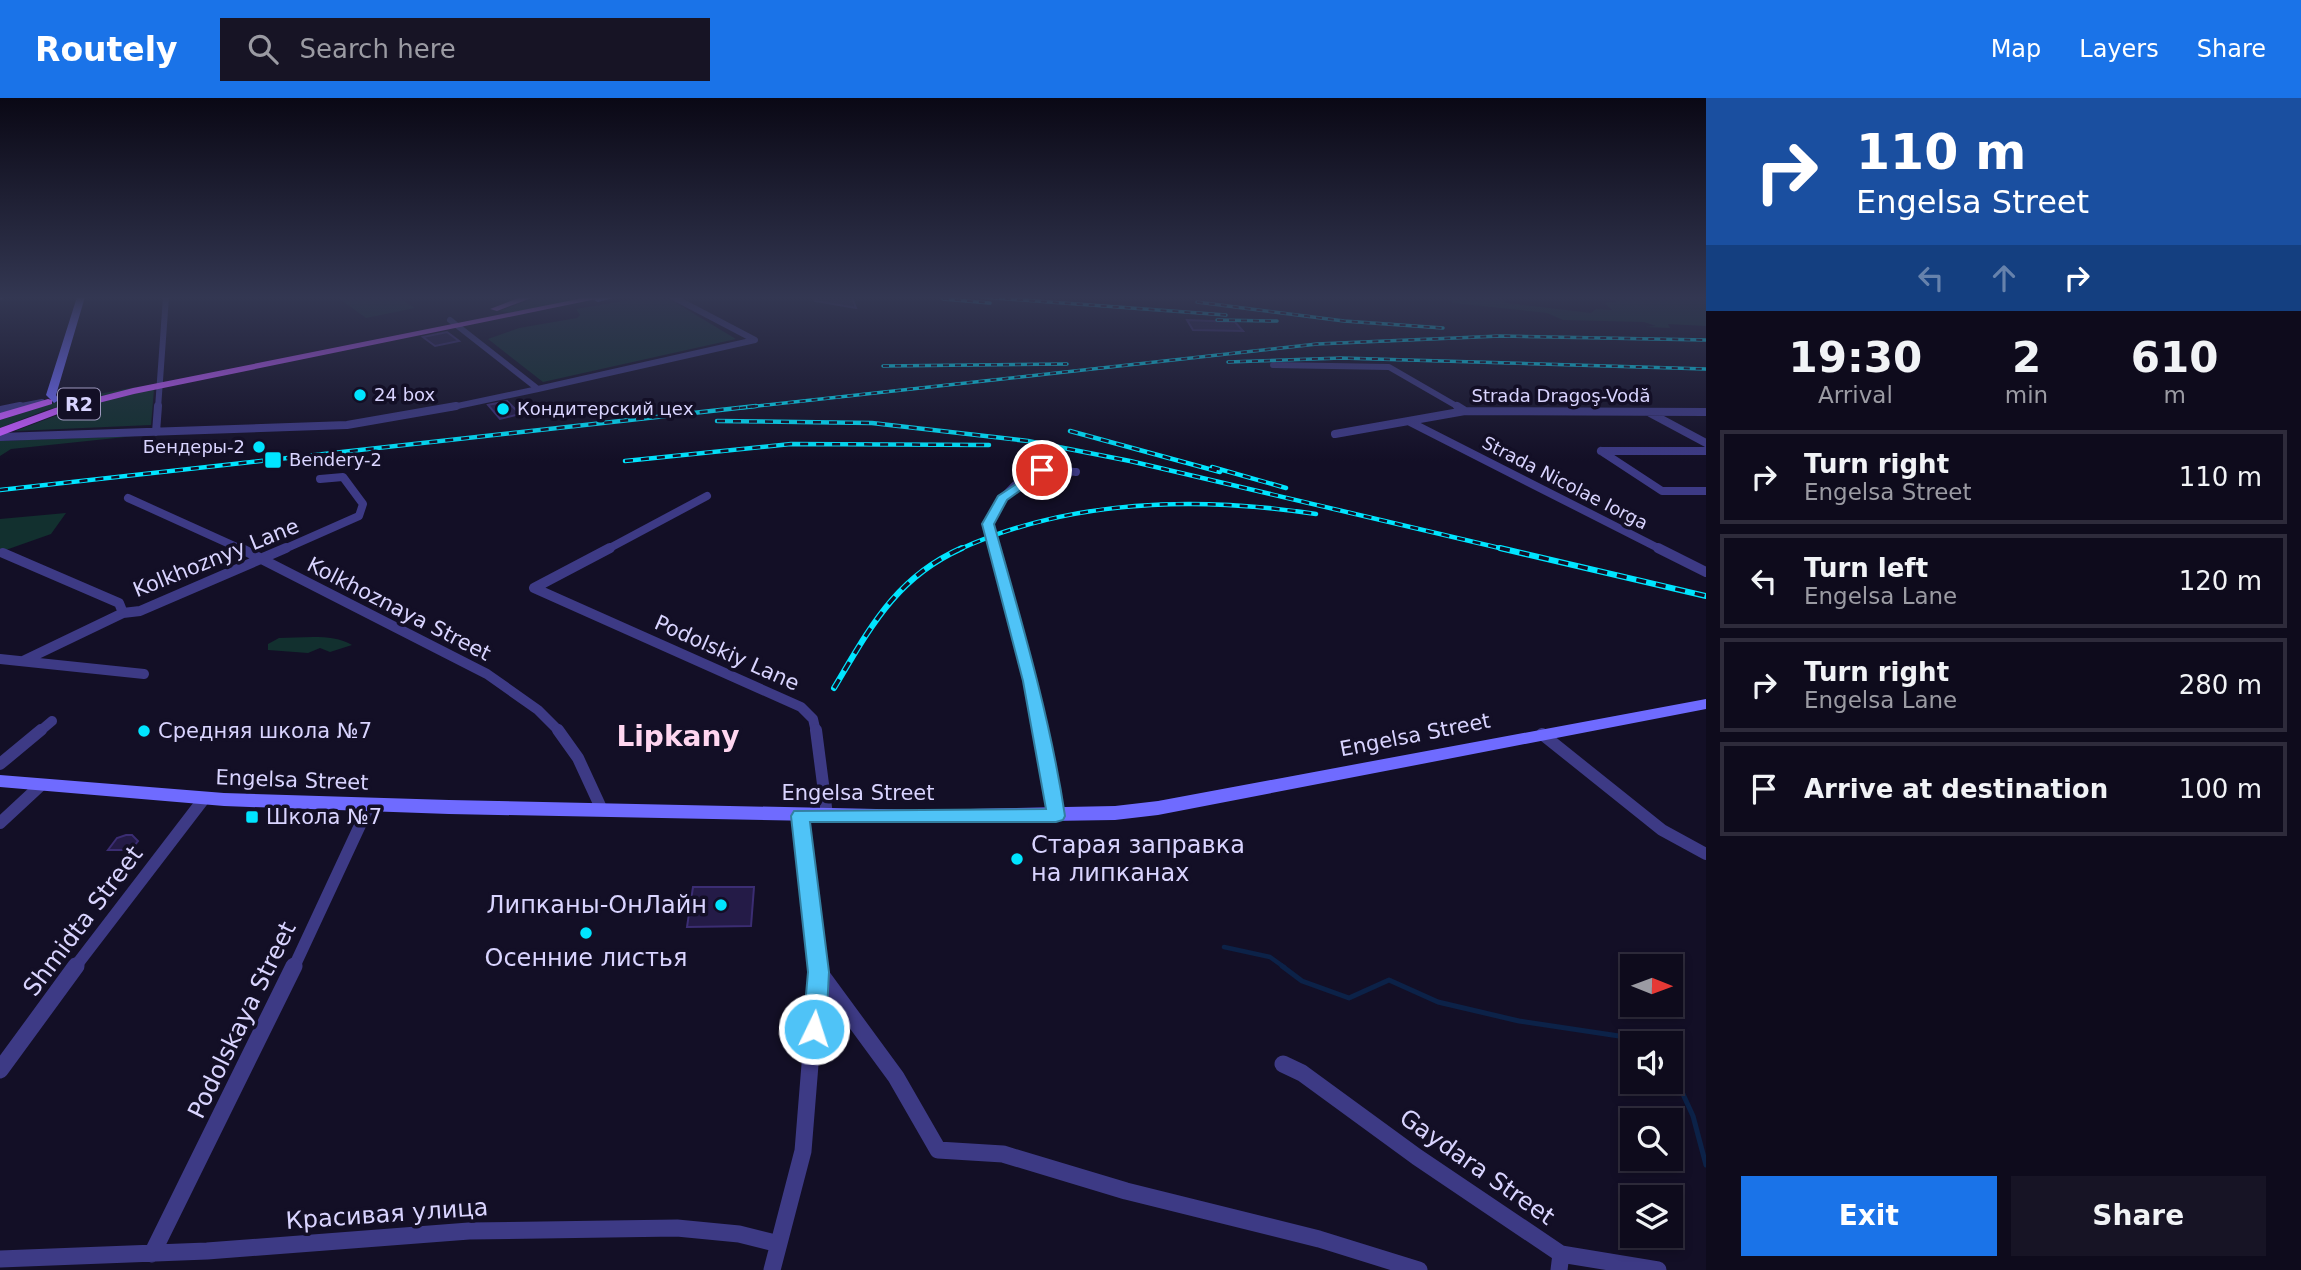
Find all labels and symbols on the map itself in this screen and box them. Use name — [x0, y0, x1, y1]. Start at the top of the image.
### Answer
place label: 24 box — [374, 384, 436, 405]
street label: Strada Dragoş-Vodă — [1471, 385, 1651, 406]
marker: 24 box — [352, 387, 368, 403]
road number: R2 — [58, 388, 100, 420]
place label: Кондитерский цех — [517, 398, 694, 419]
marker: Кондитерский цех — [495, 401, 511, 417]
street label: Strada Nicolae Iorga — [1479, 432, 1652, 533]
place label: Бендеры-2 — [143, 436, 245, 457]
marker: Бендеры-2 — [251, 439, 267, 455]
pin — [1012, 440, 1072, 500]
place label: Bendery-2 — [289, 449, 382, 470]
marker: Bendery-2 — [263, 450, 283, 470]
street label: Kolkhoznyy Lane — [130, 514, 302, 602]
street label: Kolkhoznaya Street — [303, 552, 495, 666]
street label: Podolskiy Lane — [651, 610, 803, 696]
street label: Engelsa Street — [1338, 709, 1492, 761]
place label: Средняя школа №7 — [158, 719, 372, 743]
district label: Lipkany — [616, 720, 740, 753]
marker: Средняя школа №7 — [136, 723, 152, 739]
street label: Engelsa Street — [215, 765, 369, 795]
street label: Engelsa Street — [782, 781, 934, 805]
place label: Школа №7 — [266, 805, 382, 829]
marker: Школа №7 — [244, 809, 260, 825]
place label: Старая заправка на липканах — [1031, 831, 1245, 887]
street label: Shmidta Street — [18, 841, 148, 1001]
marker: Старая заправка на липканах — [1009, 851, 1025, 867]
place label: Липканы-ОнЛайн — [487, 891, 707, 919]
marker: Липканы-ОнЛайн — [713, 897, 729, 913]
street label: Podolskaya Street — [182, 917, 302, 1123]
marker: Осенние листья — [578, 925, 594, 941]
place label: Осенние листья — [485, 944, 687, 972]
north arrow — [1620, 954, 1684, 1017]
position arrow — [777, 992, 851, 1066]
street label: Gaydara Street — [1394, 1103, 1560, 1231]
street label: Красивая улица — [285, 1193, 489, 1235]

